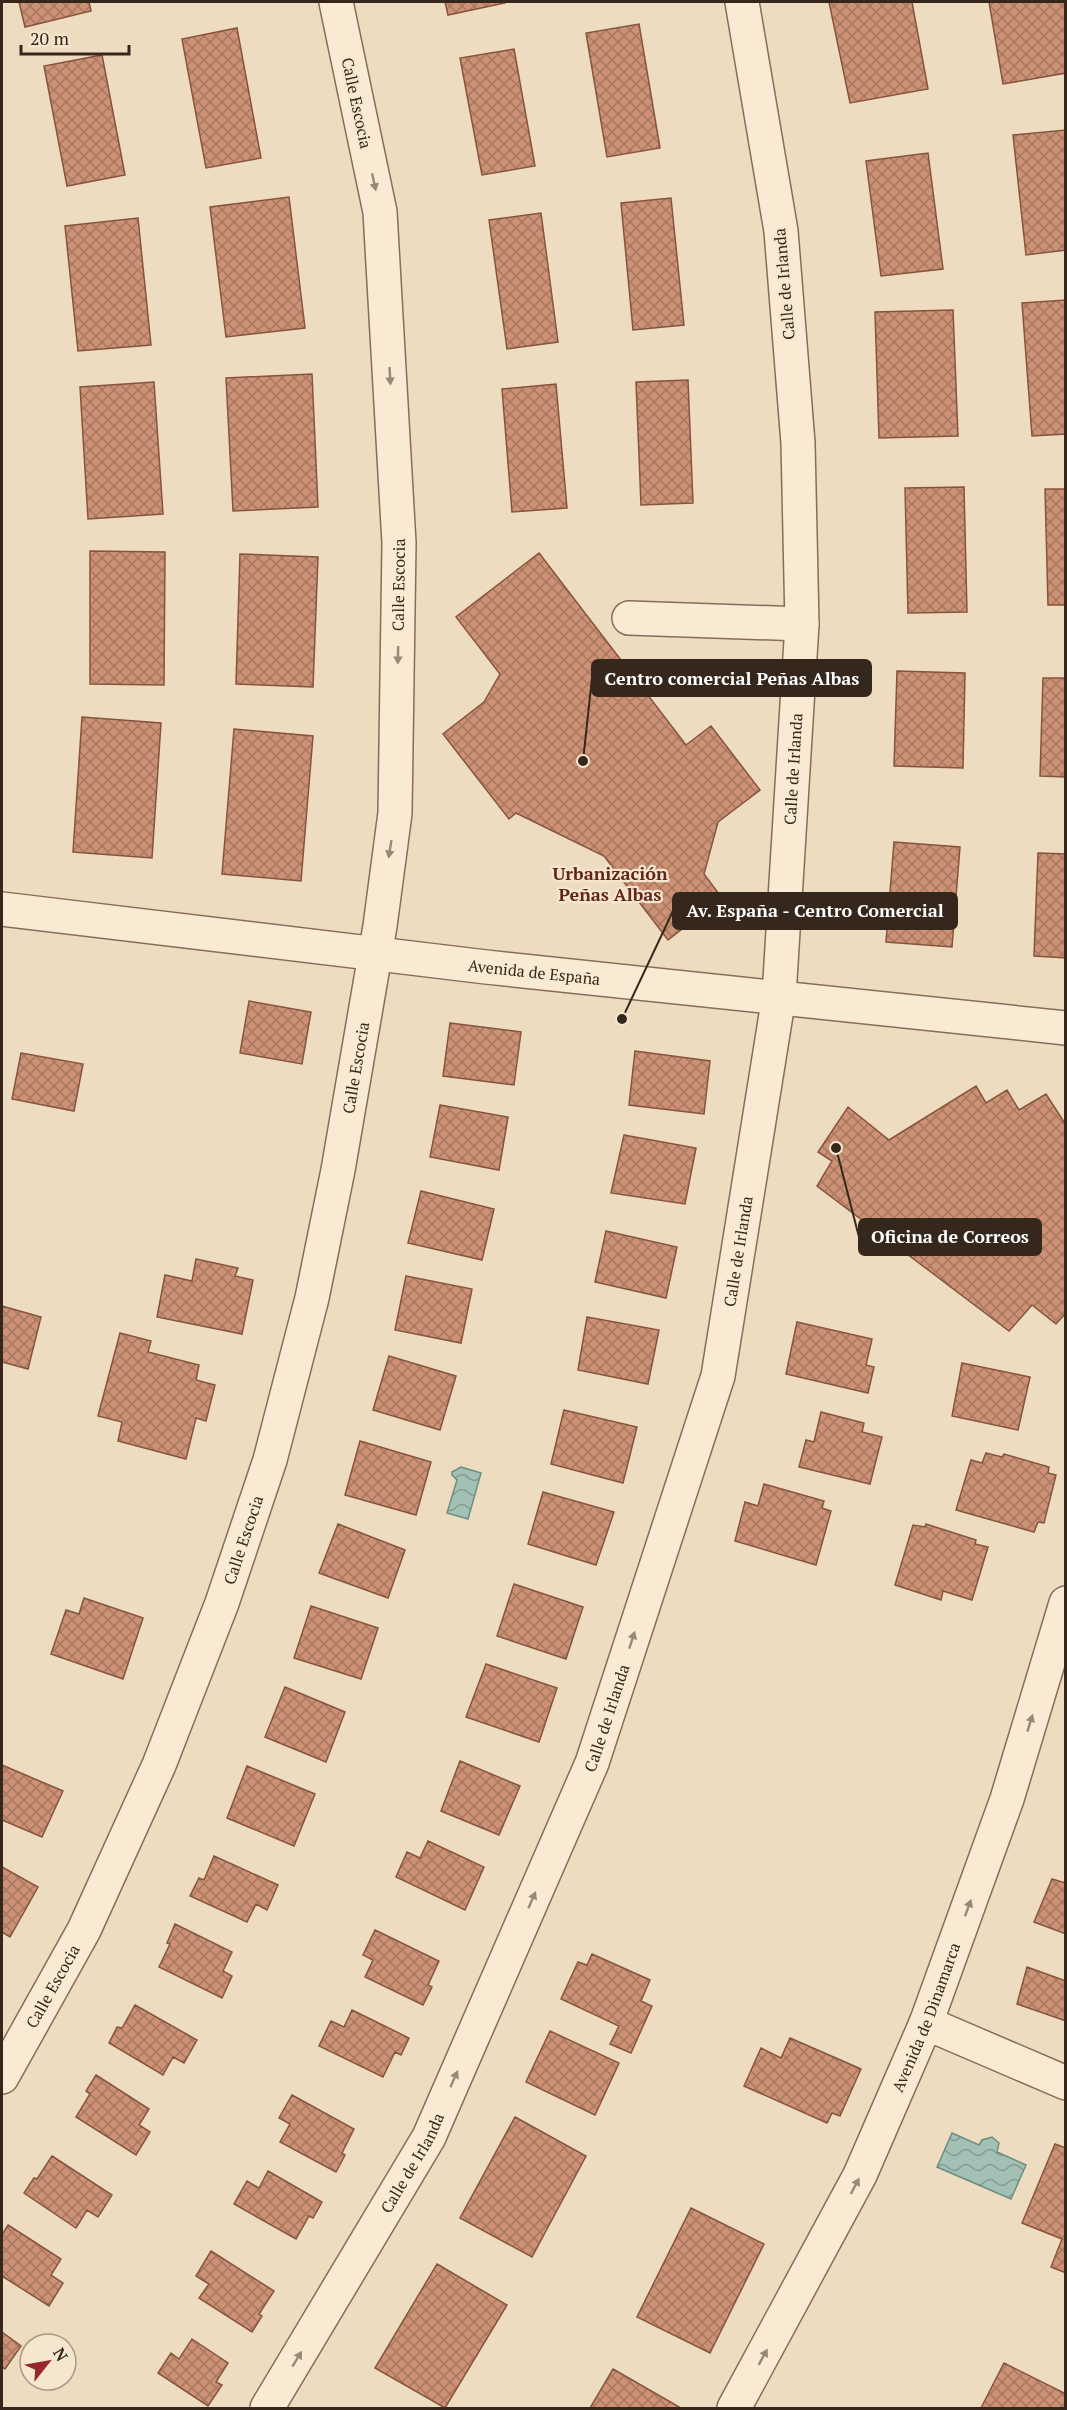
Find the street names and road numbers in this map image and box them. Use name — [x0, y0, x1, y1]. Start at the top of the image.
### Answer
street label: Calle Escocia — [337, 55, 377, 151]
street label: Calle de Irlanda — [768, 227, 800, 341]
street label: Calle Escocia — [387, 538, 410, 631]
street label: Calle de Irlanda — [779, 712, 807, 826]
street label: Avenida de España — [467, 954, 601, 990]
street label: Calle Escocia — [337, 1020, 374, 1115]
street label: Calle de Irlanda — [718, 1194, 758, 1308]
street label: Calle Escocia — [218, 1492, 268, 1587]
street label: Calle de Irlanda — [578, 1661, 634, 1775]
street label: Avenida de Dinamarca — [886, 1939, 965, 2095]
street label: Calle Escocia — [20, 1940, 85, 2032]
street label: Calle de Irlanda — [375, 2109, 449, 2217]

